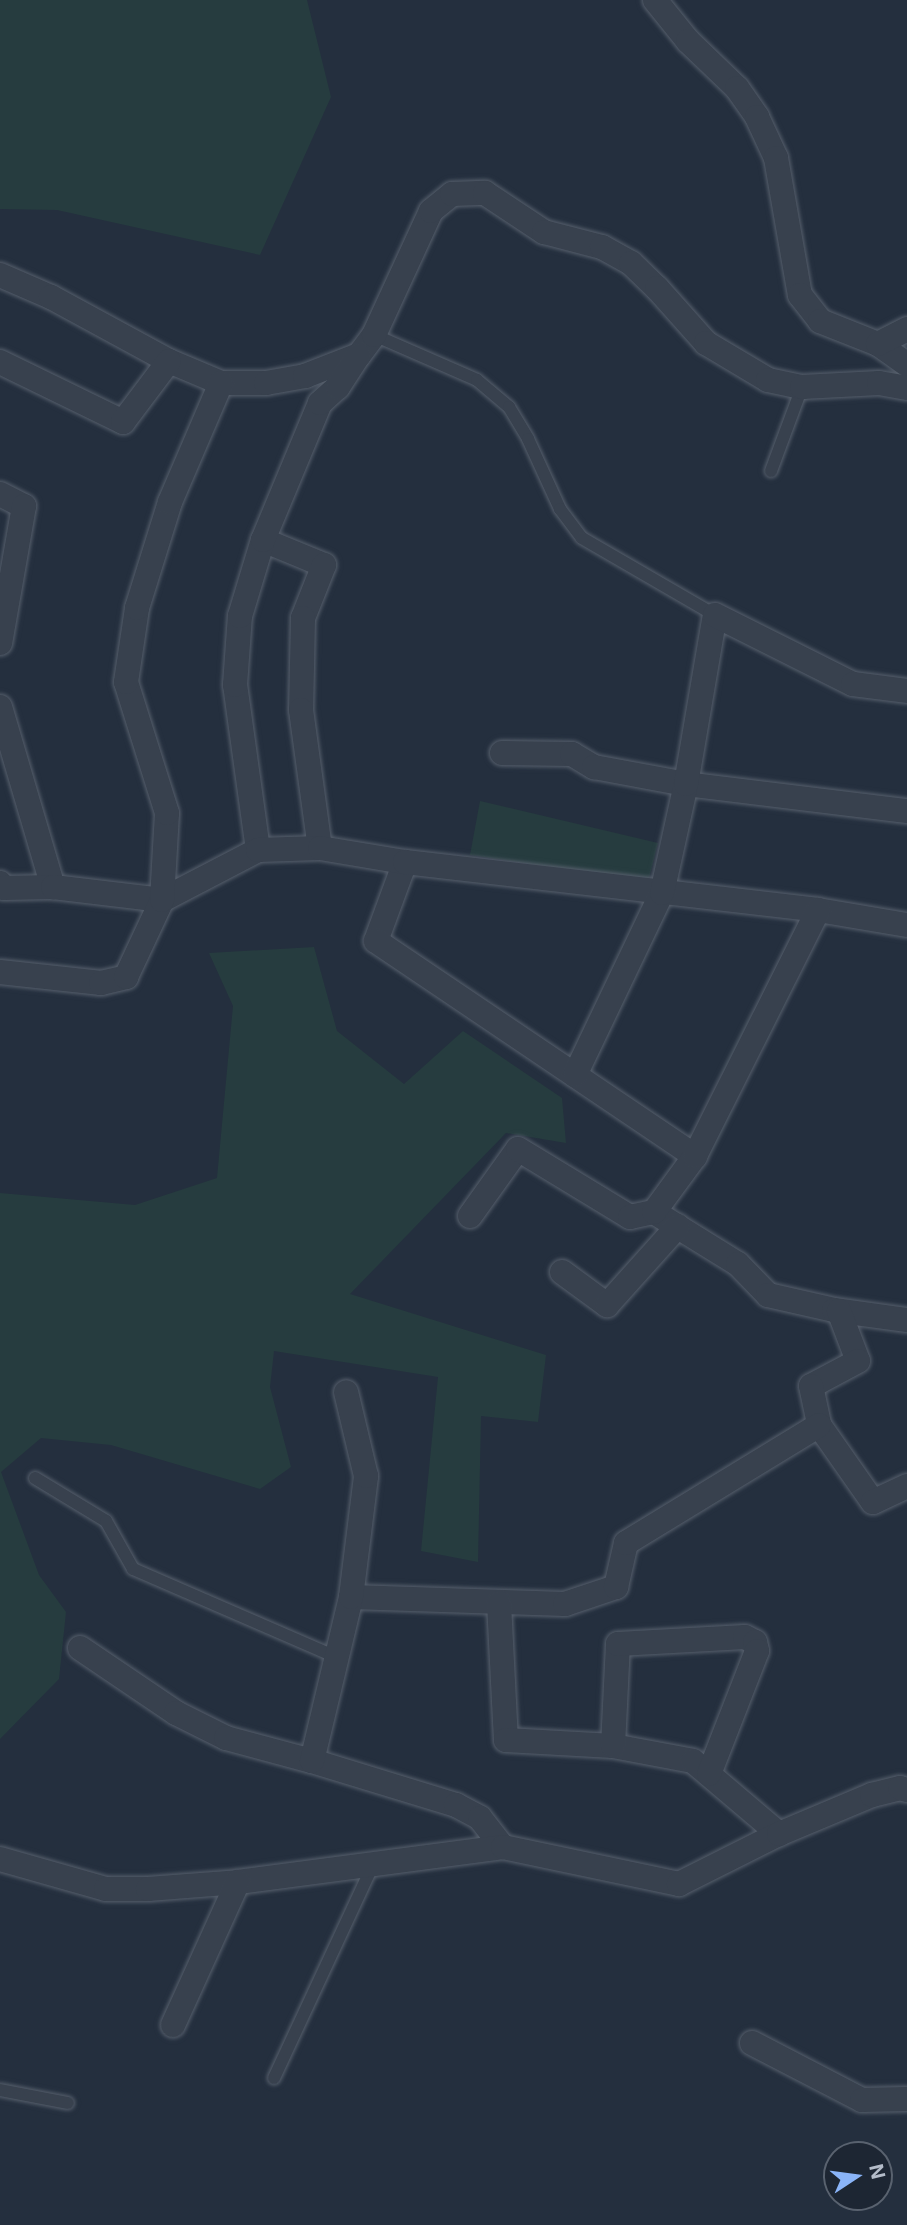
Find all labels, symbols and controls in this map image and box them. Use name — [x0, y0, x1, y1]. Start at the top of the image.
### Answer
north arrow — [823, 2141, 893, 2211]
text: N — [864, 2162, 890, 2181]

